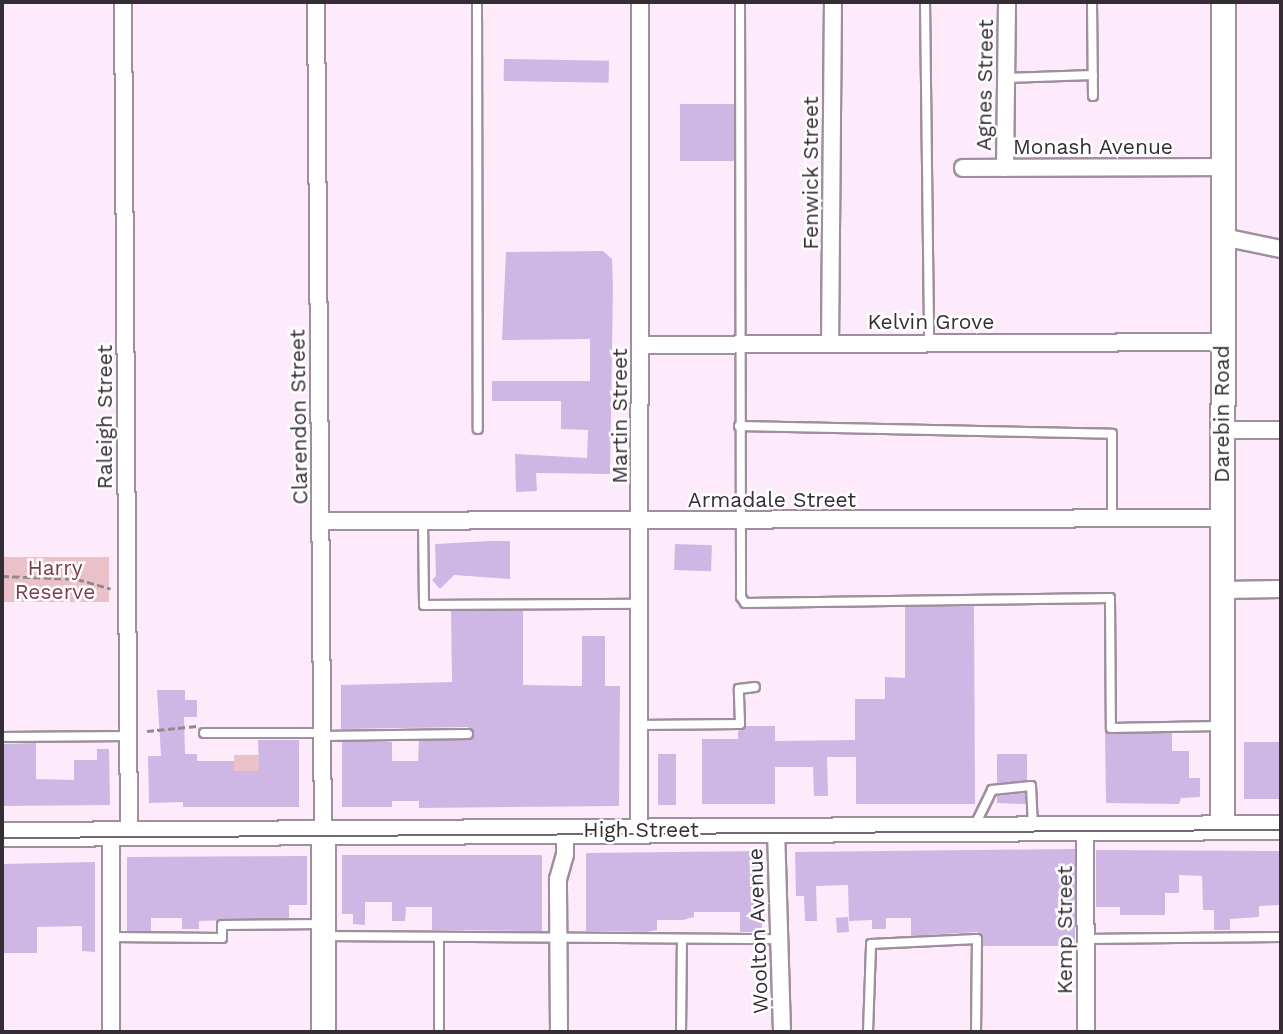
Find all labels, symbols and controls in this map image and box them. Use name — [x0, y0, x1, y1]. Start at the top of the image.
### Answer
street label: Agnes Street — [971, 19, 999, 151]
street label: Fenwick Street — [798, 96, 824, 250]
street label: Monash Avenue — [1013, 134, 1173, 160]
street label: Kelvin Grove — [868, 309, 994, 335]
street label: Clarendon Street — [285, 329, 313, 505]
street label: Raleigh Street — [92, 345, 118, 489]
street label: Darebin Road — [1209, 345, 1235, 483]
street label: Martin Street — [607, 348, 633, 484]
street label: Armadale Street — [688, 487, 856, 513]
park label: Harry Reserve — [15, 555, 95, 605]
street label: High Street — [583, 817, 699, 843]
street label: Woolton Avenue — [743, 847, 773, 1015]
street label: Kemp Street — [1052, 866, 1078, 994]

